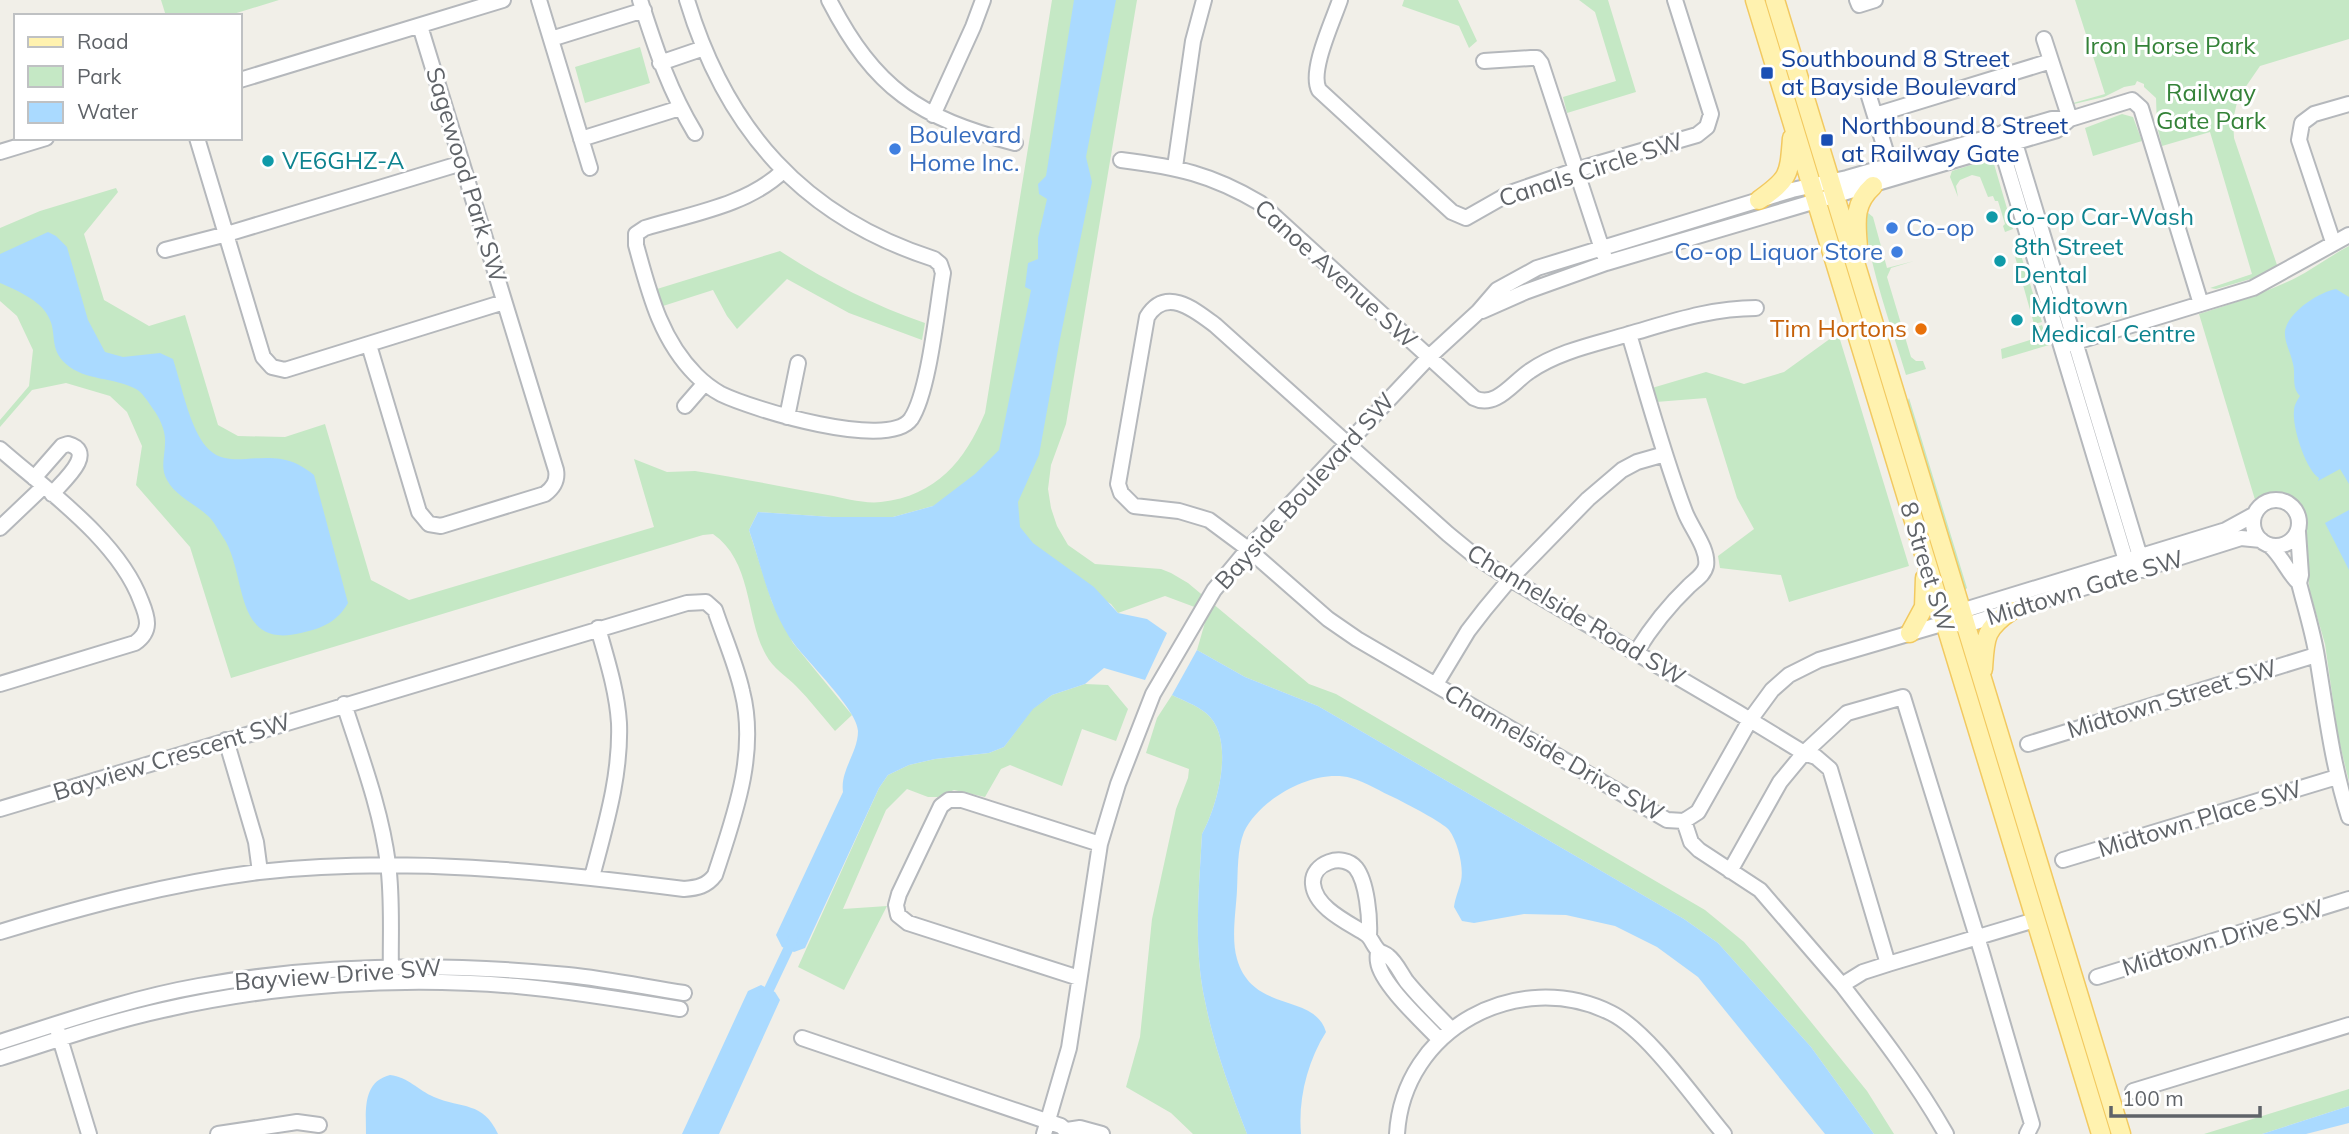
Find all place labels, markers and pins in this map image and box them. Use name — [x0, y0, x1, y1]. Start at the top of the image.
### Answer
place label: Southbound 8 Street at Bayside Boulevard — [1781, 43, 2017, 101]
marker: Southbound 8 Street at Bayside Boulevard — [1759, 65, 1775, 81]
place label: Northbound 8 Street at Railway Gate — [1841, 110, 2068, 168]
place label: Boulevard Home Inc. — [909, 119, 1021, 177]
marker: Northbound 8 Street at Railway Gate — [1819, 132, 1835, 148]
marker: Boulevard Home Inc. — [887, 141, 903, 157]
place label: VE6GHZ-A — [282, 145, 405, 175]
marker: VE6GHZ-A — [260, 153, 276, 169]
place label: Co-op Car-Wash — [2006, 201, 2194, 231]
marker: Co-op Car-Wash — [1984, 209, 2000, 225]
place label: Co-op — [1906, 212, 1974, 242]
marker: Co-op — [1884, 220, 1900, 236]
place label: 8th Street Dental — [2014, 231, 2124, 289]
place label: Co-op Liquor Store — [1674, 236, 1883, 266]
marker: Co-op Liquor Store — [1889, 244, 1905, 260]
marker: 8th Street Dental — [1992, 253, 2008, 269]
place label: Midtown Medical Centre — [2031, 290, 2196, 348]
marker: Midtown Medical Centre — [2009, 312, 2025, 328]
place label: Tim Hortons — [1770, 313, 1907, 343]
marker: Tim Hortons — [1913, 321, 1929, 337]

